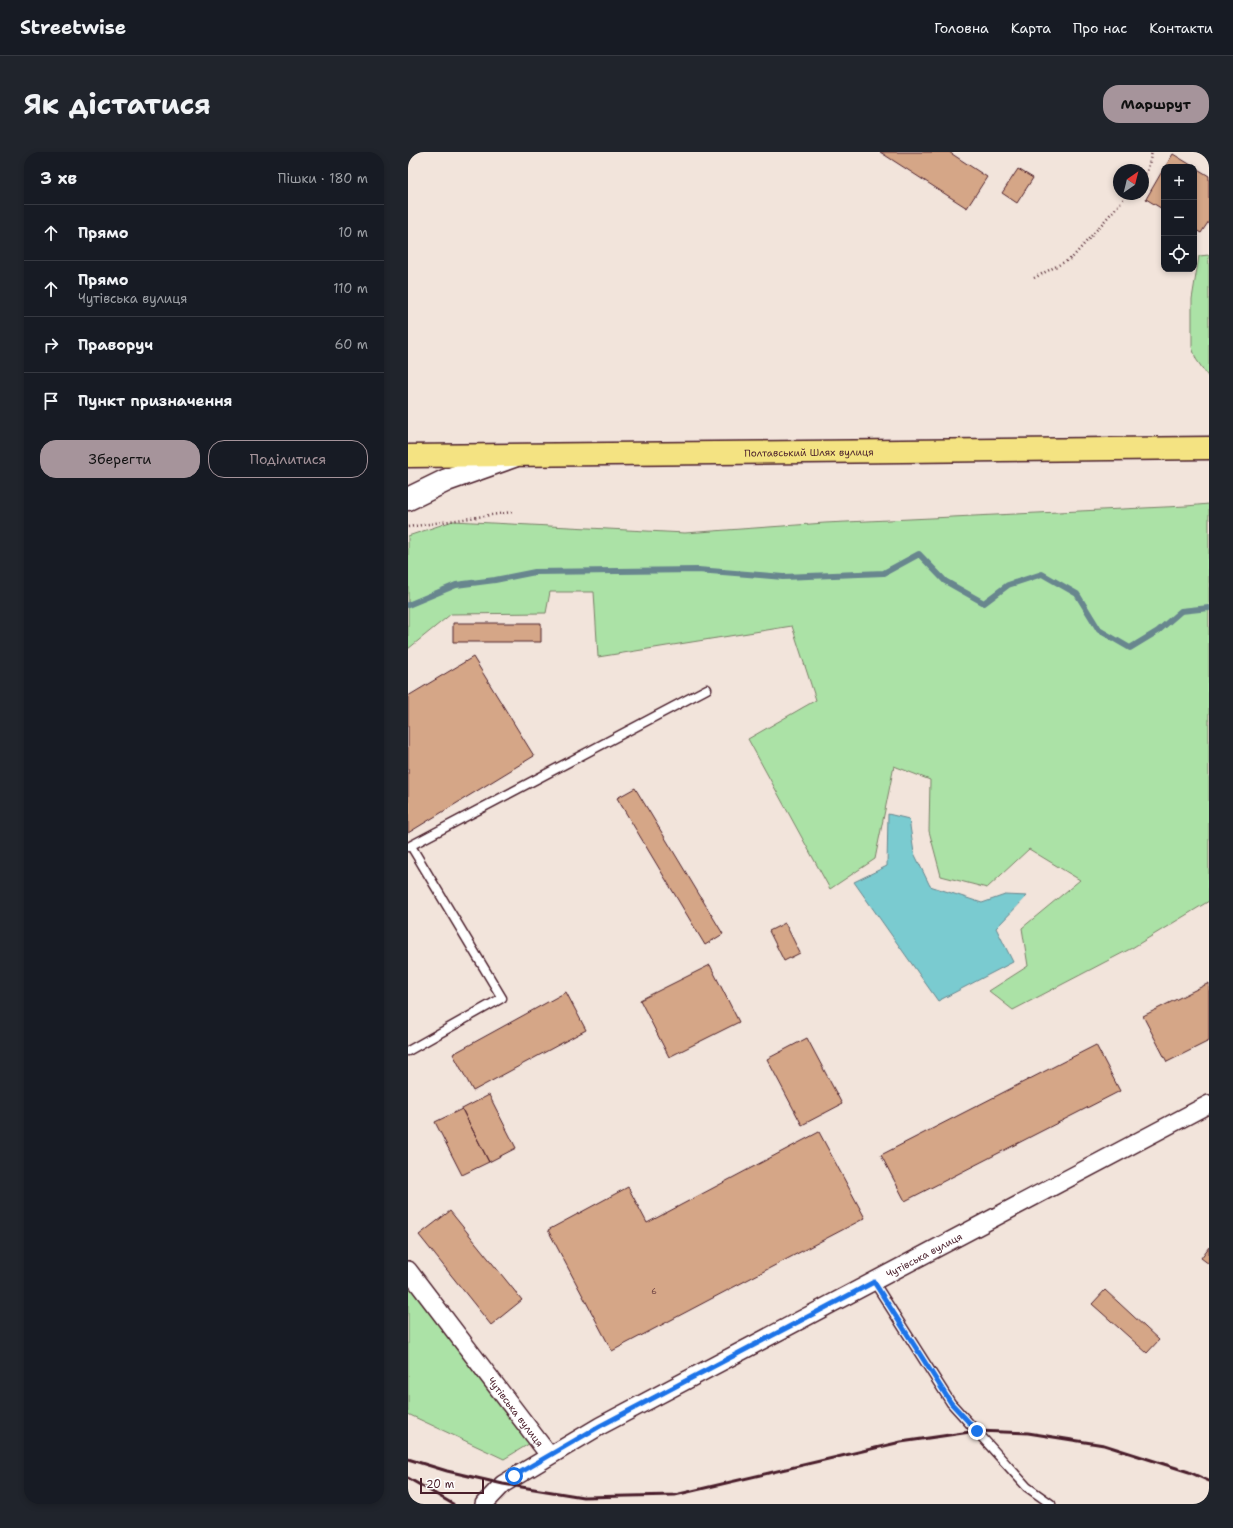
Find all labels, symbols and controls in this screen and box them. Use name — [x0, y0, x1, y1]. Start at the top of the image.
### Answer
text: Streetwise — [20, 15, 126, 40]
text: Головна — [934, 19, 989, 37]
text: Карта — [1011, 19, 1051, 37]
text: Про нас — [1073, 19, 1127, 37]
text: Контакти — [1149, 19, 1213, 37]
text: Як дістатися — [24, 85, 211, 123]
button: Маршрут — [1103, 85, 1209, 123]
north arrow — [1113, 164, 1149, 200]
map controls — [1161, 164, 1197, 272]
button: + — [1161, 164, 1197, 200]
text: 3 хв — [40, 167, 77, 189]
text: Пішки · 180 m — [278, 170, 368, 187]
button: − — [1161, 200, 1197, 236]
icon: ahead — [40, 222, 62, 244]
text: Прямо — [78, 223, 128, 243]
text: 10 m — [338, 224, 368, 241]
button: locate — [1161, 236, 1197, 272]
text: Прямо — [78, 270, 128, 290]
icon: ahead — [40, 278, 62, 300]
text: 110 m — [333, 280, 368, 297]
text: Чутівська вулиця — [78, 290, 187, 307]
icon: right — [40, 334, 62, 356]
text: Праворуч — [78, 335, 153, 355]
text: 60 m — [335, 336, 368, 353]
icon: arrive — [40, 390, 62, 412]
text: Пункт призначення — [78, 391, 233, 411]
button: Зберегти — [40, 440, 200, 478]
button: Поділитися — [208, 440, 368, 478]
street label: Полтавський Шлях вулиця — [744, 445, 874, 459]
street label: Чутівська вулиця — [884, 1229, 964, 1280]
house number: 6 — [651, 1286, 657, 1297]
street label: Чутівська вулиця — [485, 1374, 547, 1449]
route end — [968, 1422, 986, 1440]
route start — [505, 1467, 523, 1485]
scale bar — [420, 1476, 484, 1495]
text: 20 m — [426, 1477, 454, 1492]

